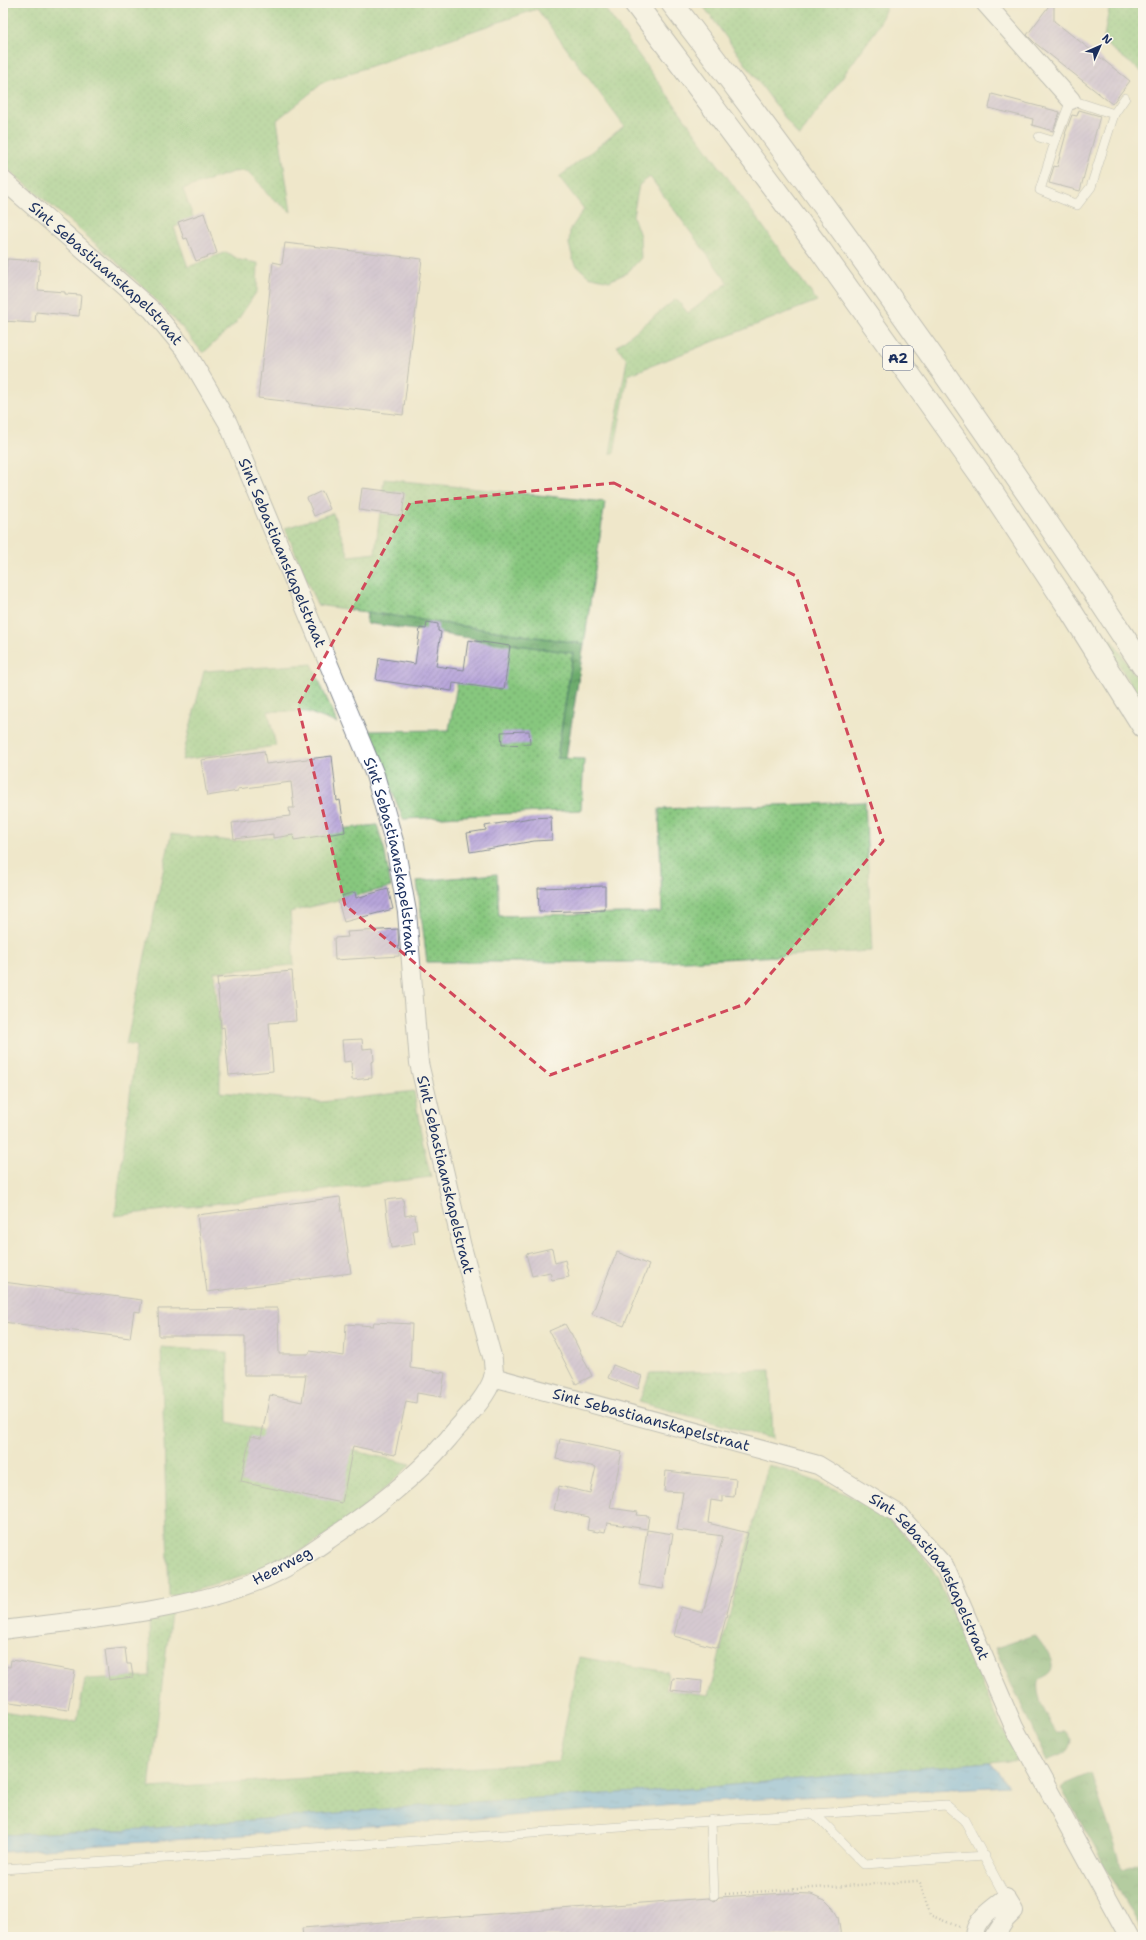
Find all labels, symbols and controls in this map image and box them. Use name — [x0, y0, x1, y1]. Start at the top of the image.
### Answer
north arrow — [1080, 26, 1120, 66]
text: N — [1098, 31, 1115, 48]
street label: Sint Sebastiaanskapelstraat — [24, 197, 187, 350]
road number: A2 — [883, 346, 913, 370]
street label: Sint Sebastiaanskapelstraat — [234, 455, 331, 651]
street label: Sint Sebastiaanskapelstraat — [359, 754, 420, 957]
street label: Sint Sebastiaanskapelstraat — [412, 1073, 479, 1276]
street label: Sint Sebastiaanskapelstraat — [550, 1384, 752, 1456]
street label: Sint Sebastiaanskapelstraat — [865, 1488, 994, 1663]
street label: Heerweg — [249, 1542, 315, 1590]

